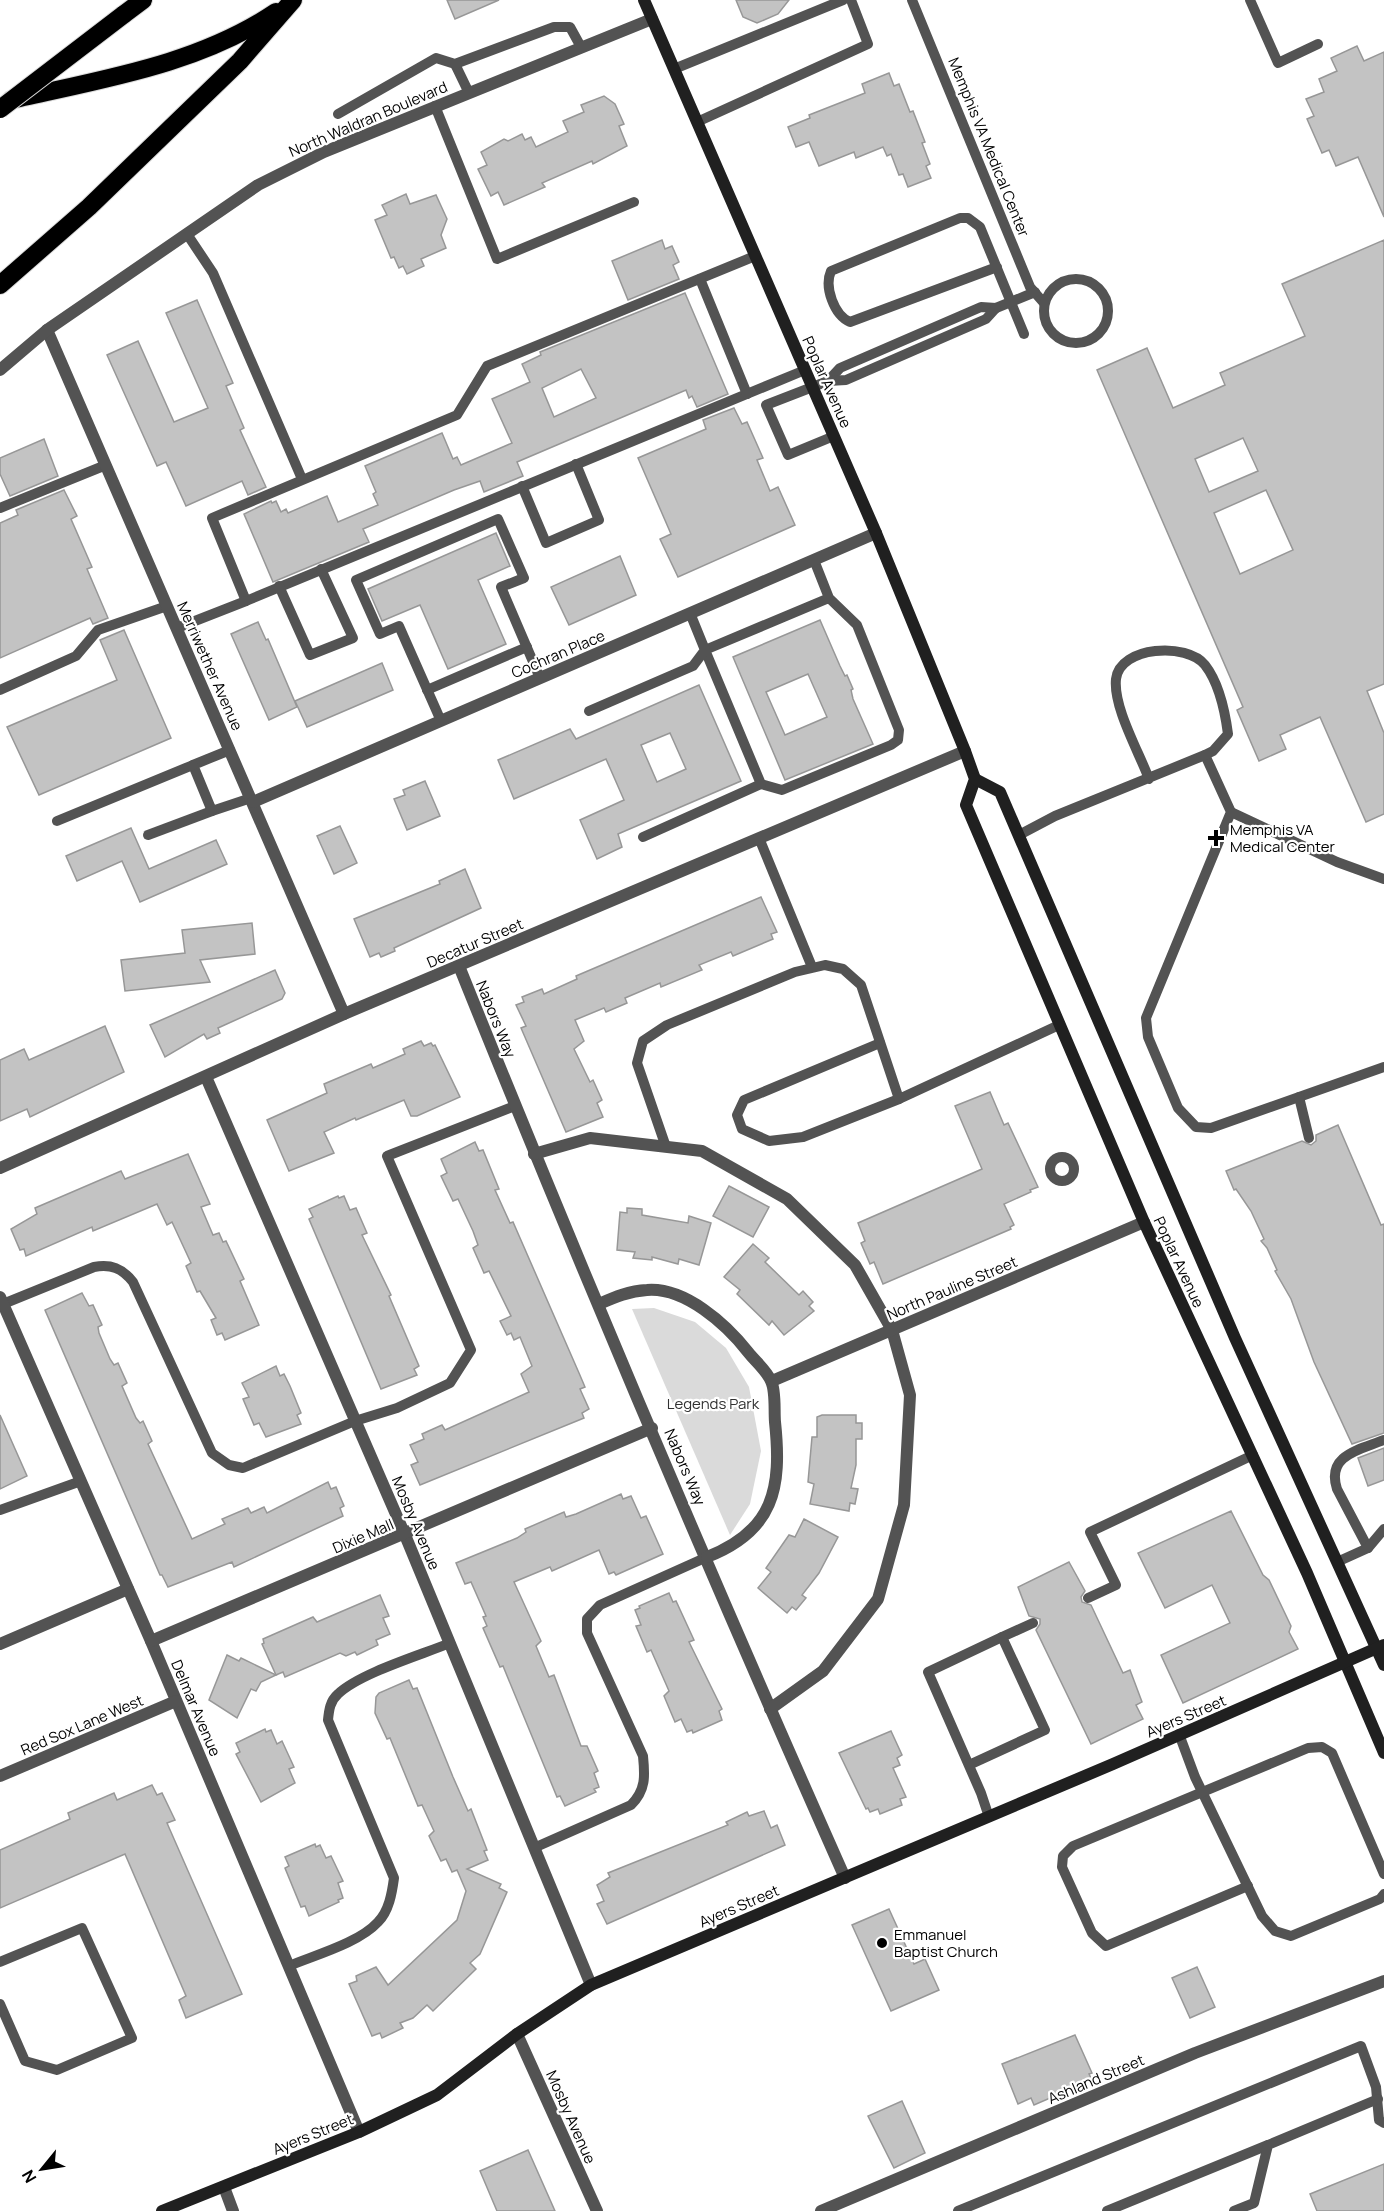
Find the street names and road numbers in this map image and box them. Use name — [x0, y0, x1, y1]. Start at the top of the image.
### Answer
street label: Memphis VA Medical Center — [943, 54, 1035, 240]
street label: North Waldran Boulevard — [285, 76, 451, 162]
street label: Poplar Avenue — [797, 333, 857, 431]
street label: Merriwether Avenue — [172, 598, 248, 734]
street label: Cochran Place — [508, 625, 608, 683]
street label: Decatur Street — [424, 913, 526, 973]
street label: Nabors Way — [471, 977, 521, 1061]
street label: Poplar Avenue — [1149, 1213, 1209, 1311]
street label: North Pauline Street — [883, 1251, 1021, 1325]
street label: Nabors Way — [659, 1425, 711, 1509]
street label: Mosby Avenue — [387, 1473, 445, 1573]
street label: Dixie Mall — [329, 1514, 397, 1558]
street label: Delmar Avenue — [166, 1656, 226, 1760]
street label: Red Sox Lane West — [17, 1690, 147, 1760]
street label: Ayers Street — [1143, 1690, 1229, 1742]
street label: Ayers Street — [696, 1880, 782, 1932]
street label: Ashland Street — [1045, 2049, 1147, 2109]
street label: Mosby Avenue — [541, 2067, 601, 2167]
street label: Ayers Street — [270, 2108, 356, 2160]

